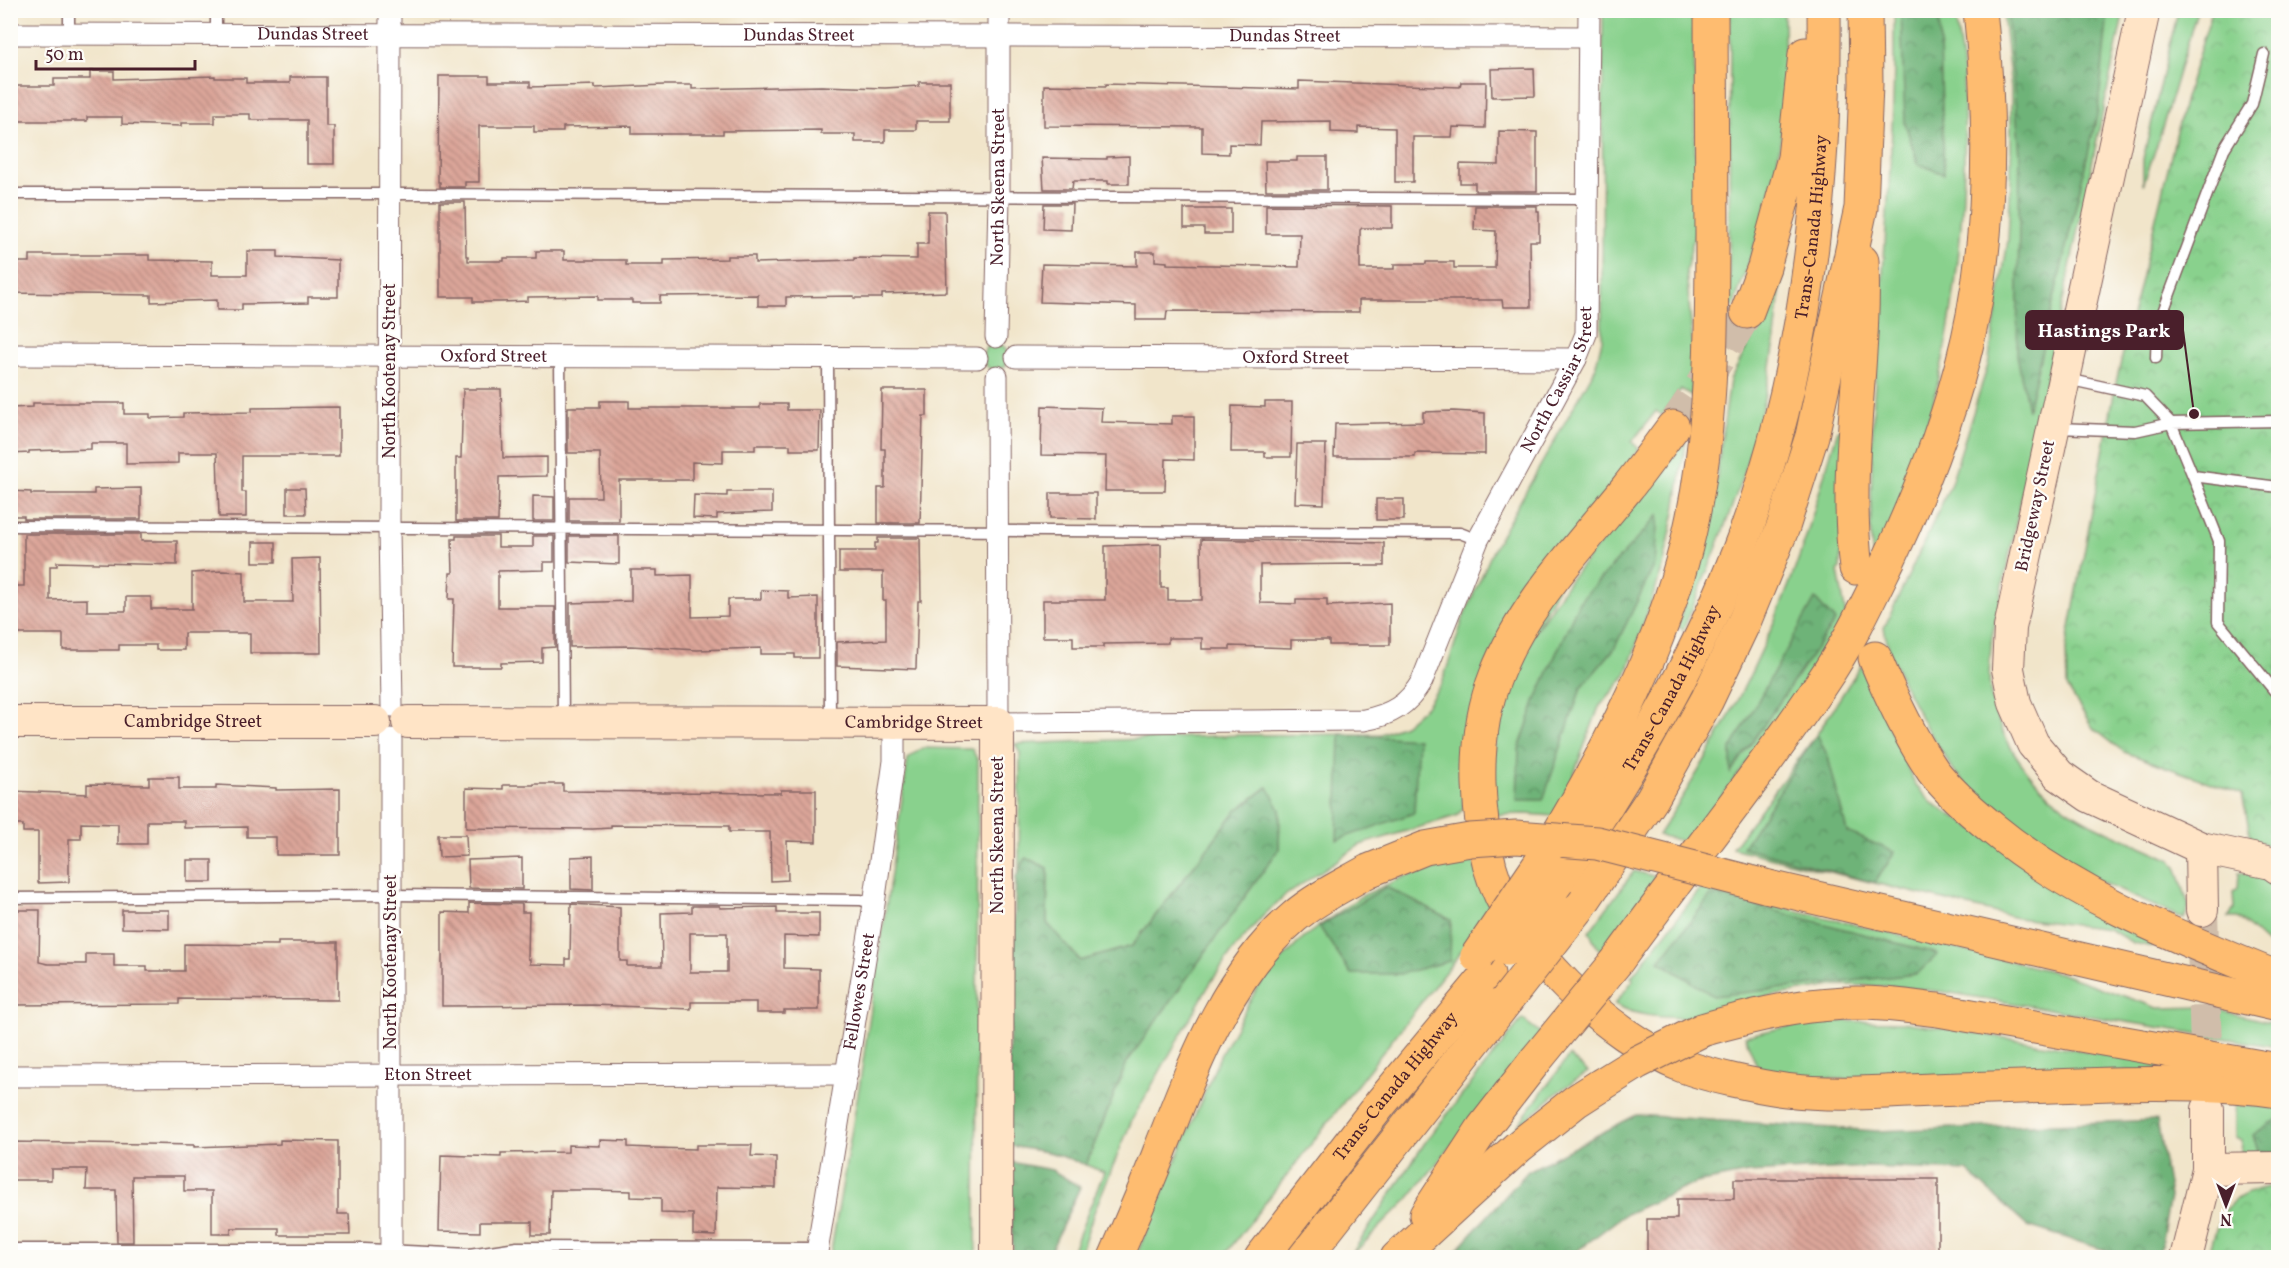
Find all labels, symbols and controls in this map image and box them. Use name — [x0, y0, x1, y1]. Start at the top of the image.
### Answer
street label: Dundas Street — [257, 22, 369, 47]
street label: Dundas Street — [743, 23, 855, 48]
street label: Dundas Street — [1229, 24, 1341, 49]
scale bar — [36, 33, 195, 71]
text: 50 m — [45, 43, 84, 68]
street label: North Skeena Street — [985, 108, 1012, 266]
street label: Trans-Canada Highway — [1789, 134, 1834, 322]
street label: North Kootenay Street — [378, 283, 403, 459]
street label: North Cassiar Street — [1515, 306, 1599, 457]
callout: Hastings Park — [2026, 311, 2183, 349]
text: Hastings Park — [2038, 318, 2170, 346]
street label: Oxford Street — [441, 344, 547, 369]
street label: Oxford Street — [1243, 345, 1349, 371]
street label: Bridgeway Street — [2010, 438, 2062, 574]
street label: Trans-Canada Highway — [1617, 601, 1727, 777]
street label: Cambridge Street — [124, 710, 262, 735]
street label: Cambridge Street — [845, 710, 983, 735]
street label: North Skeena Street — [986, 756, 1011, 914]
street label: North Kootenay Street — [379, 874, 404, 1050]
street label: Fellowes Street — [838, 931, 882, 1052]
street label: Trans-Canada Highway — [1328, 1006, 1464, 1167]
street label: Eton Street — [384, 1062, 472, 1088]
north arrow — [2196, 1175, 2256, 1235]
text: N — [2220, 1207, 2232, 1229]

